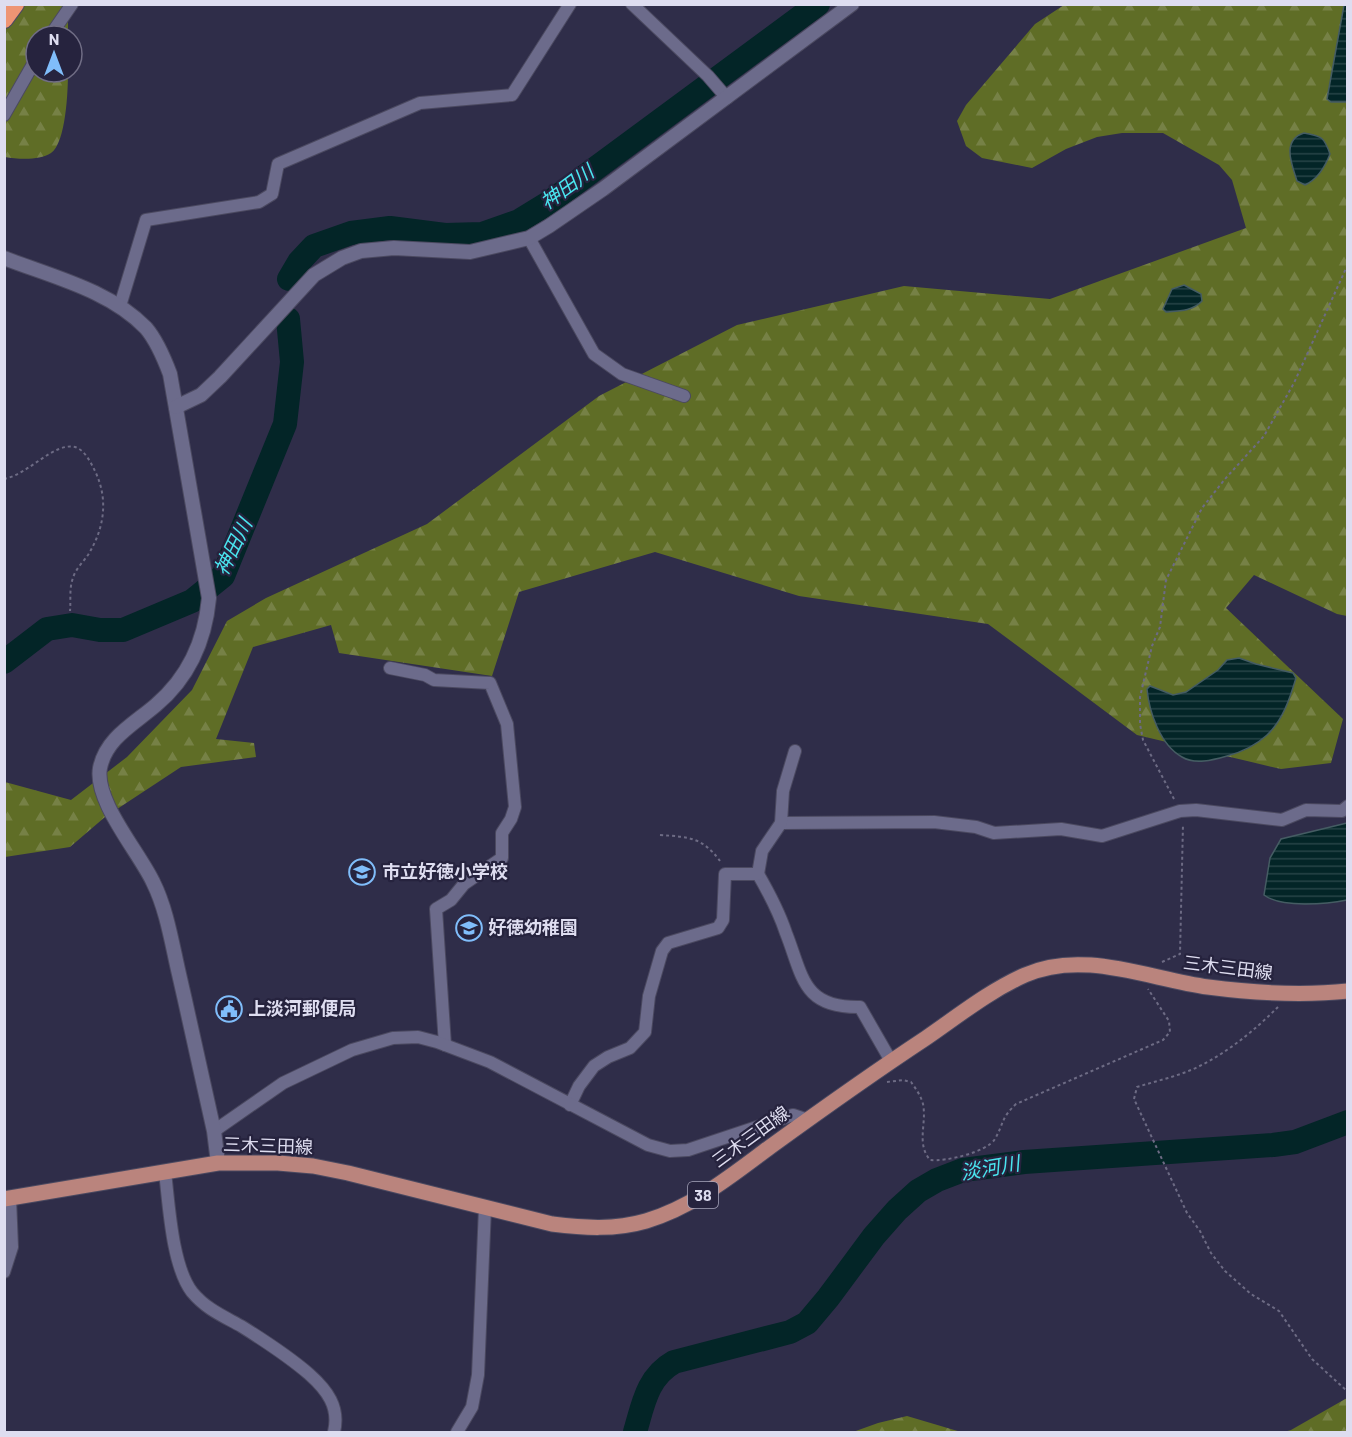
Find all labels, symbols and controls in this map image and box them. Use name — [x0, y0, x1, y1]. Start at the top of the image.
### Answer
north arrow — [24, 24, 84, 84]
text: N — [49, 29, 59, 48]
water label: 神田川 — [535, 158, 599, 214]
water label: 神田川 — [208, 513, 257, 579]
school or university icon: 市立好徳小学校 — [347, 857, 377, 887]
place label: 市立好徳小学校 — [382, 860, 508, 882]
school or university icon: 好徳幼稚園 — [454, 913, 484, 943]
place label: 好徳幼稚園 — [488, 916, 578, 938]
street label: 三木三田線 — [1182, 951, 1274, 983]
public building icon: 上淡河郵便局 — [214, 994, 244, 1024]
place label: 上淡河郵便局 — [248, 997, 356, 1019]
street label: 三木三田線 — [708, 1101, 793, 1172]
street label: 三木三田線 — [223, 1132, 313, 1158]
water label: 淡河川 — [958, 1150, 1023, 1184]
road number: 38 — [688, 1182, 718, 1208]

